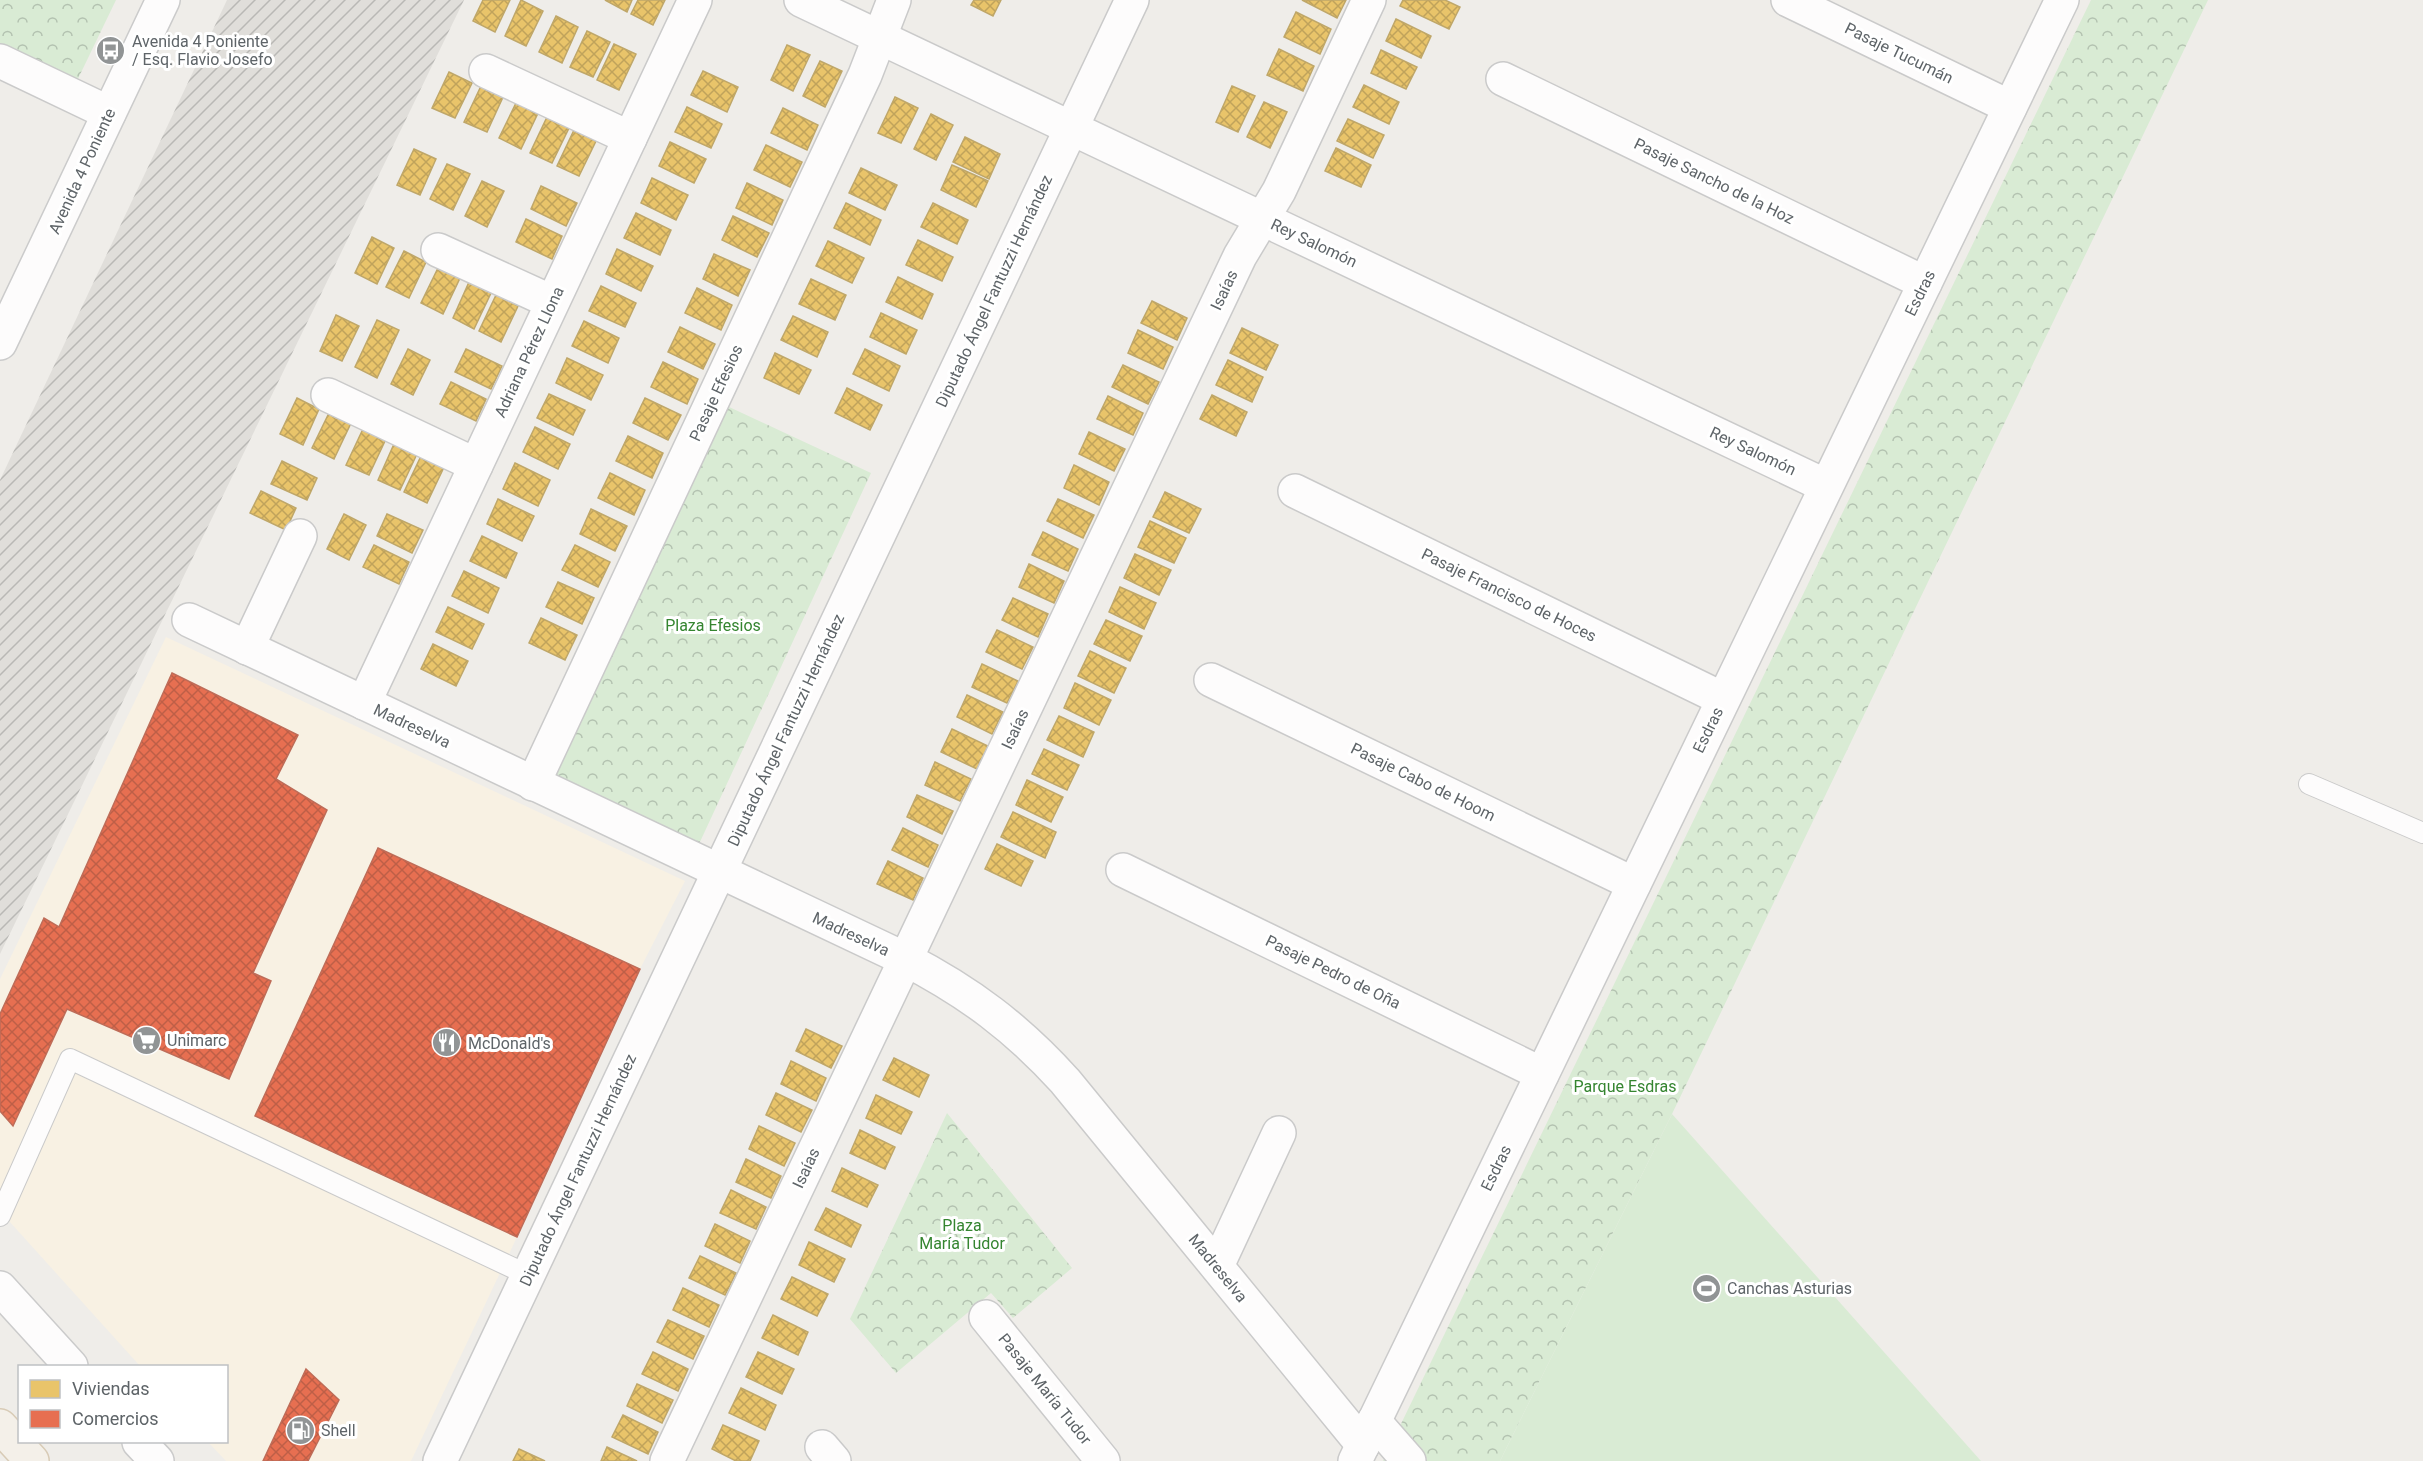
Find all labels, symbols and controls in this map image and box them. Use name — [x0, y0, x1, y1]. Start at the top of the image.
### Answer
street label: Pasaje Tucumán — [1842, 19, 1956, 87]
place label: Avenida 4 Poniente / Esq. Flavio Josefo — [132, 32, 273, 69]
bus stop icon: Avenida 4 Poniente / Esq. Flavio Josefo — [95, 34, 127, 66]
street label: Avenida 4 Poniente — [45, 105, 119, 237]
street label: Pasaje Sancho de la Hoz — [1631, 134, 1797, 228]
street label: Diputado Ángel Fantuzzi Hernández — [932, 172, 1056, 410]
street label: Rey Salomón — [1268, 215, 1360, 271]
street label: Isaías — [1206, 267, 1242, 313]
street label: Esdras — [1901, 267, 1939, 319]
street label: Adriana Pérez Llona — [490, 284, 568, 420]
street label: Pasaje Efesios — [685, 342, 747, 444]
street label: Rey Salomón — [1707, 423, 1799, 479]
street label: Pasaje Francisco de Hoces — [1418, 544, 1600, 646]
street label: Diputado Ángel Fantuzzi Hernández — [724, 611, 848, 849]
park label: Plaza Efesios — [665, 616, 761, 635]
street label: Madreselva — [371, 700, 453, 752]
street label: Esdras — [1689, 704, 1727, 756]
street label: Isaías — [997, 706, 1033, 752]
street label: Pasaje Cabo de Hoom — [1348, 739, 1498, 825]
street label: Madreselva — [810, 908, 892, 960]
street label: Pasaje Pedro de Oña — [1262, 931, 1404, 1013]
supermarket icon: Unimarc — [130, 1024, 162, 1056]
restaurant icon: McDonald's — [431, 1027, 463, 1059]
place label: Unimarc — [167, 1031, 226, 1050]
place label: McDonald's — [468, 1034, 551, 1053]
street label: Diputado Ángel Fantuzzi Hernández — [516, 1051, 640, 1289]
park label: Parque Esdras — [1574, 1077, 1676, 1096]
street label: Esdras — [1477, 1142, 1515, 1194]
street label: Isaías — [788, 1145, 824, 1191]
park label: Plaza María Tudor — [919, 1216, 1005, 1253]
street label: Madreselva — [1185, 1230, 1251, 1306]
sports icon: Canchas Asturias — [1690, 1272, 1722, 1304]
place label: Canchas Asturias — [1727, 1279, 1852, 1298]
street label: Pasaje María Tudor — [994, 1330, 1096, 1449]
legend — [18, 1365, 228, 1443]
text: Viviendas — [72, 1378, 150, 1399]
text: Comercios — [72, 1408, 159, 1429]
fuel station icon: Shell — [284, 1414, 316, 1446]
place label: Shell — [321, 1421, 356, 1440]

